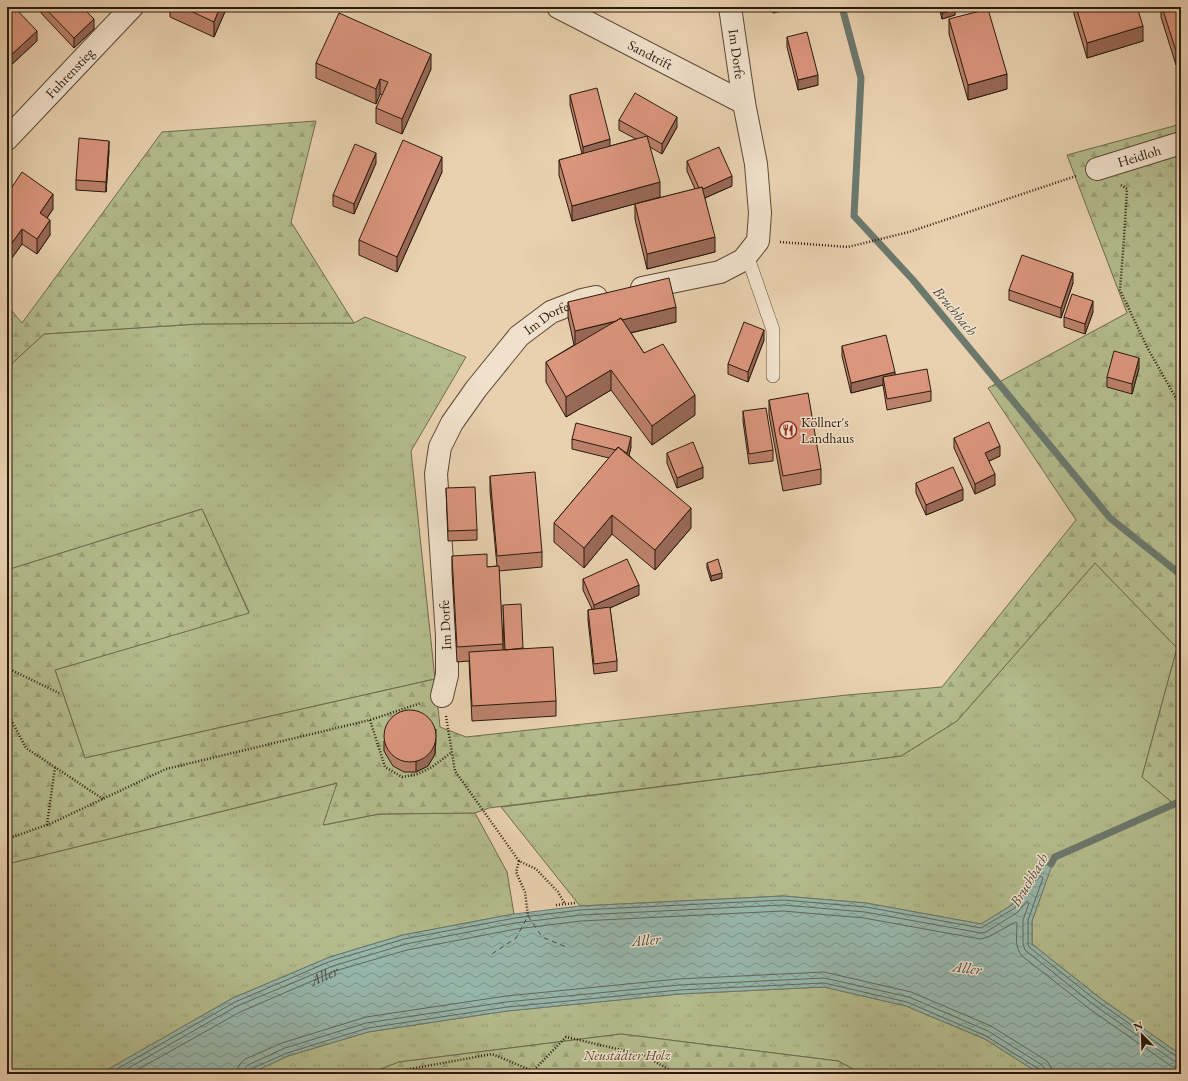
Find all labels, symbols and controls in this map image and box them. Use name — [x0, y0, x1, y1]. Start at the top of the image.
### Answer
street label: Im Dorfe — [725, 28, 749, 81]
street label: Sandtrift — [625, 36, 676, 74]
street label: Fuhrenstieg — [41, 43, 98, 102]
street label: Heidloh — [1115, 141, 1163, 171]
water label: Bruchbach — [929, 281, 982, 340]
street label: Im Dorfe — [520, 297, 572, 338]
place label: Köllner's Landhaus — [801, 413, 854, 447]
restaurant icon: Köllner's Landhaus — [778, 420, 798, 440]
street label: Im Dorfe — [435, 599, 455, 651]
water label: Bruchbach — [1005, 849, 1052, 911]
water label: Aller — [630, 929, 663, 950]
water label: Aller — [951, 956, 984, 979]
water label: Aller — [306, 960, 342, 990]
north arrow — [1122, 1015, 1162, 1055]
text: N — [1131, 1018, 1145, 1034]
park label: Neustädter Holz — [583, 1046, 671, 1064]

